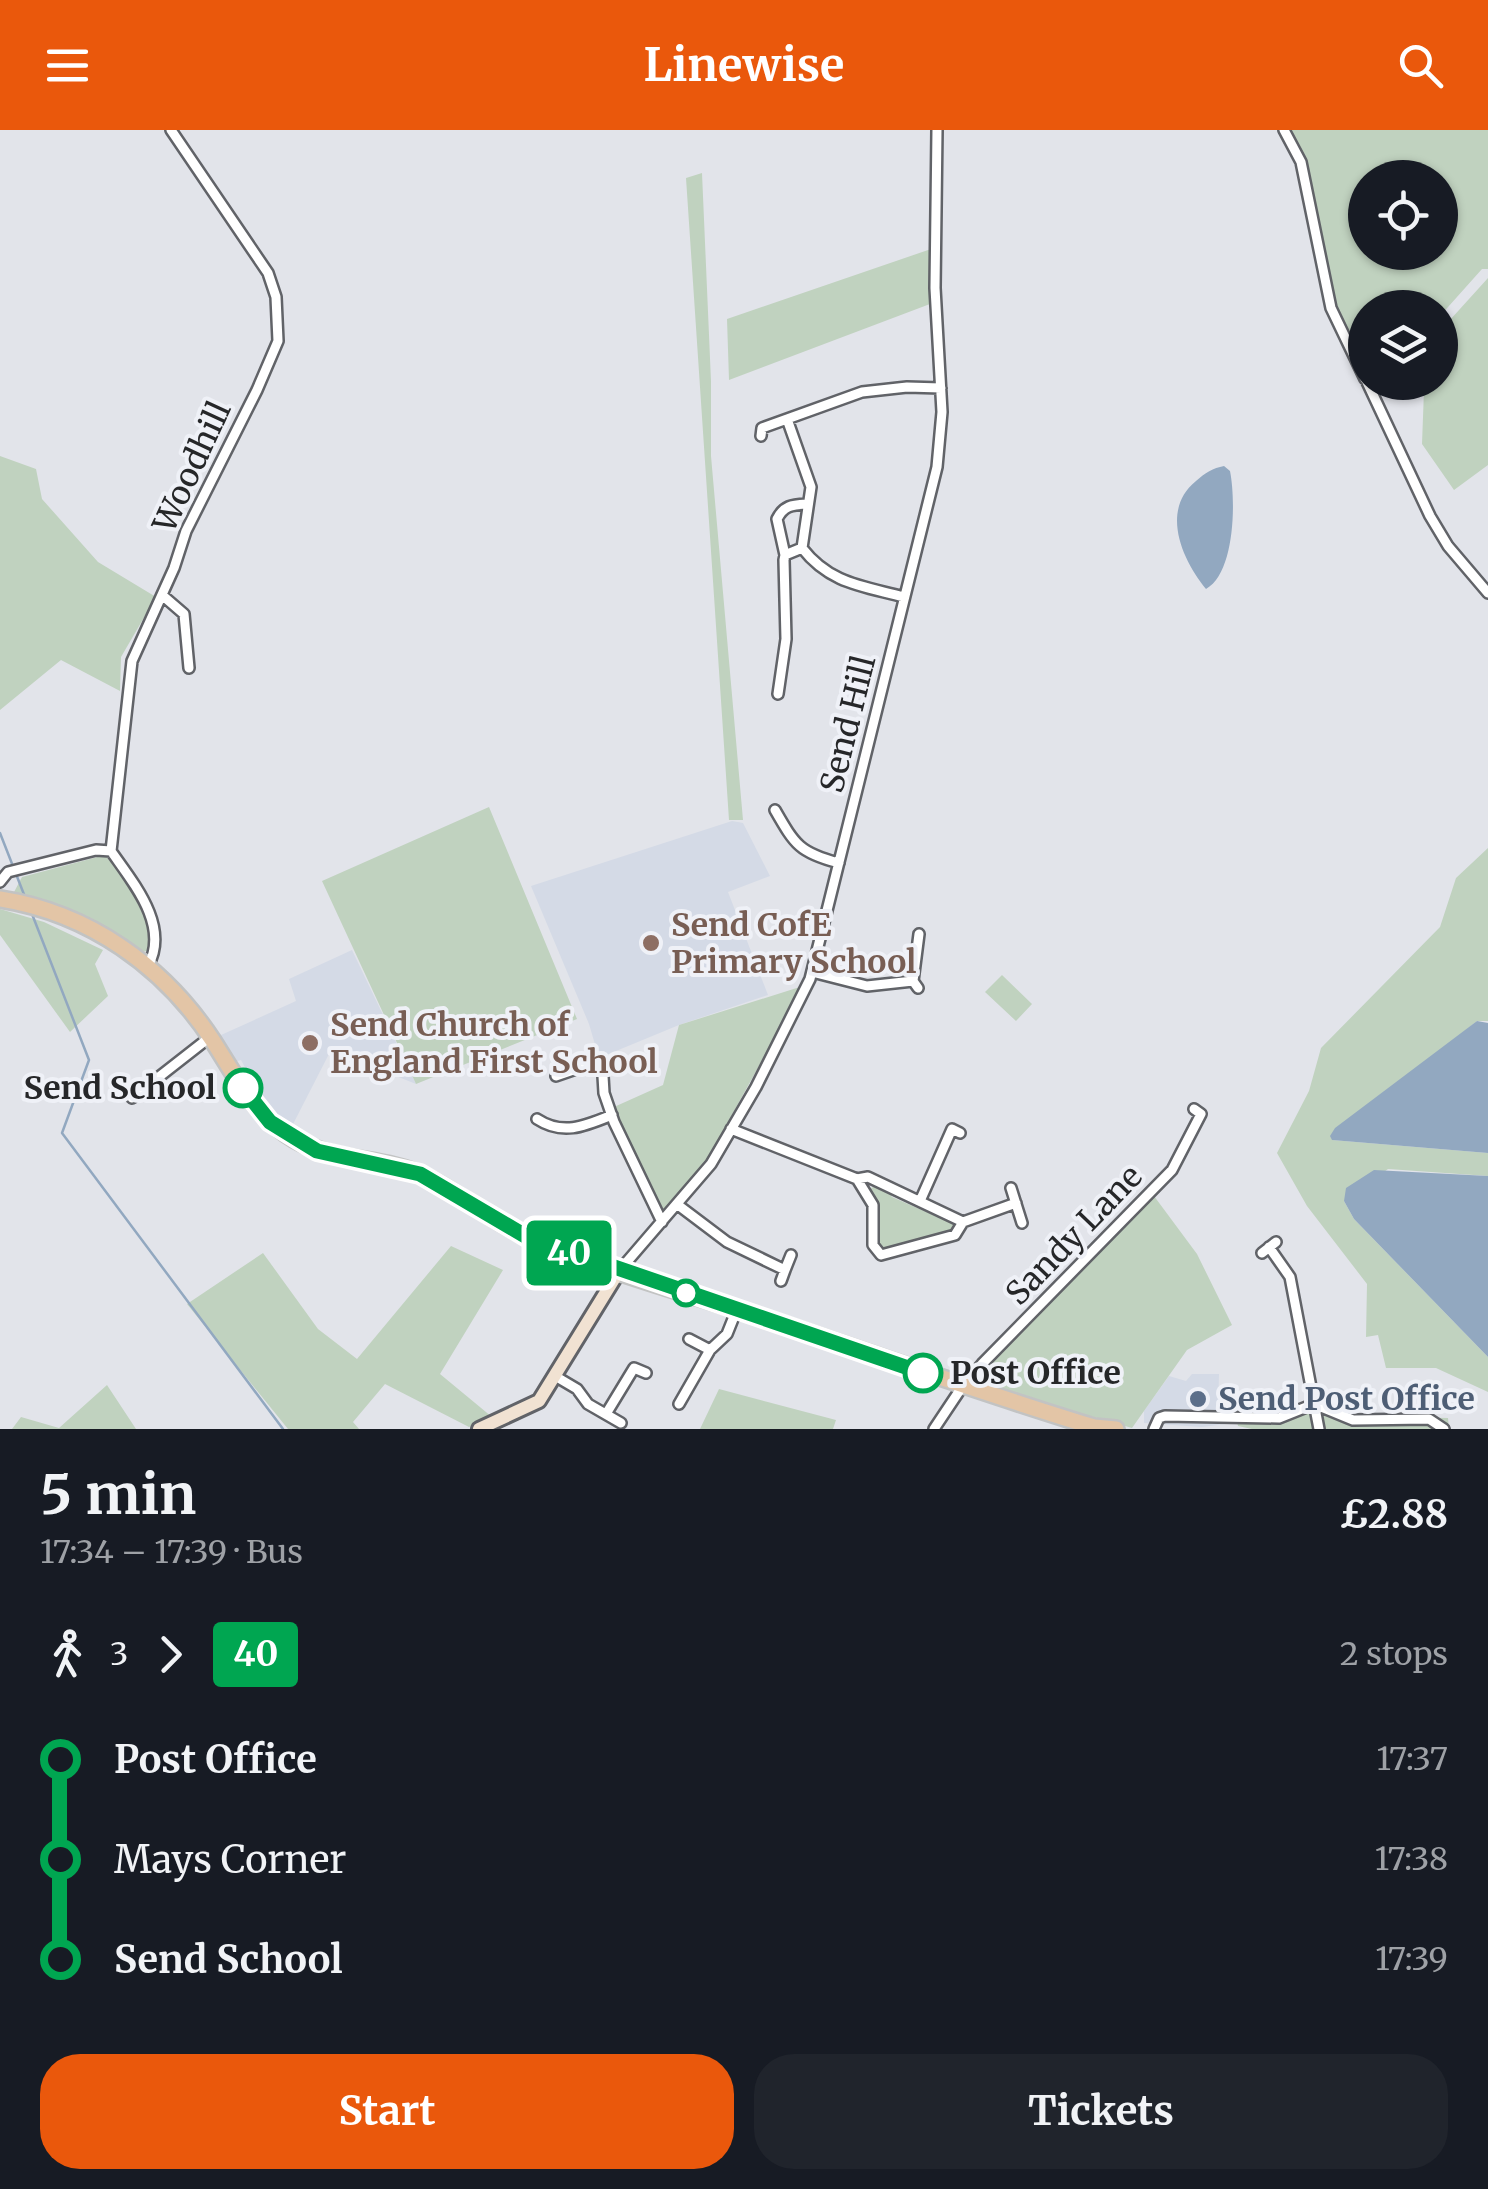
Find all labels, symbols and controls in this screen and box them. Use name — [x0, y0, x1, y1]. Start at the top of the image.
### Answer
text: Linewise — [644, 37, 844, 93]
icon: menu — [40, 38, 95, 93]
icon: search — [1393, 38, 1448, 93]
map controls — [1348, 160, 1458, 400]
button: locate — [1348, 160, 1458, 270]
button: layers — [1348, 290, 1458, 400]
street label: Woodhill — [144, 395, 240, 540]
street label: Send Hill — [812, 651, 884, 797]
place label: Send CofE Primary School — [671, 905, 916, 982]
marker: Send CofE Primary School — [640, 932, 662, 954]
place label: Send Church of England First School — [330, 1005, 658, 1082]
marker: Send Church of England First School — [299, 1032, 321, 1054]
place label: Send School — [23, 1068, 216, 1108]
marker: Send School — [224, 1069, 262, 1107]
street label: Sandy Lane — [997, 1157, 1151, 1313]
line badge: 40 — [524, 1220, 614, 1286]
text: 40 — [547, 1231, 591, 1275]
unlabelled marker — [673, 1280, 699, 1306]
place label: Post Office — [950, 1353, 1121, 1393]
marker: Post Office — [904, 1354, 942, 1392]
place label: Send Post Office — [1218, 1379, 1475, 1419]
marker: Send Post Office — [1187, 1388, 1209, 1410]
text: 5 min — [40, 1460, 196, 1529]
text: £2.88 — [1340, 1491, 1448, 1538]
text: 17:34 – 17:39 · Bus — [40, 1532, 303, 1572]
icon: walk — [40, 1627, 95, 1682]
icon: forward — [143, 1627, 198, 1682]
text: 40 — [233, 1632, 278, 1676]
text: 3 — [110, 1634, 128, 1674]
text: 2 stops — [1340, 1634, 1448, 1674]
text: Post Office — [114, 1736, 317, 1783]
text: 17:37 — [1376, 1739, 1448, 1779]
text: Mays Corner — [114, 1836, 346, 1883]
text: 17:38 — [1375, 1839, 1448, 1879]
text: Send School — [114, 1936, 343, 1983]
text: 17:39 — [1375, 1939, 1448, 1979]
button: Start — [40, 2054, 734, 2169]
button: Tickets — [754, 2054, 1448, 2169]

